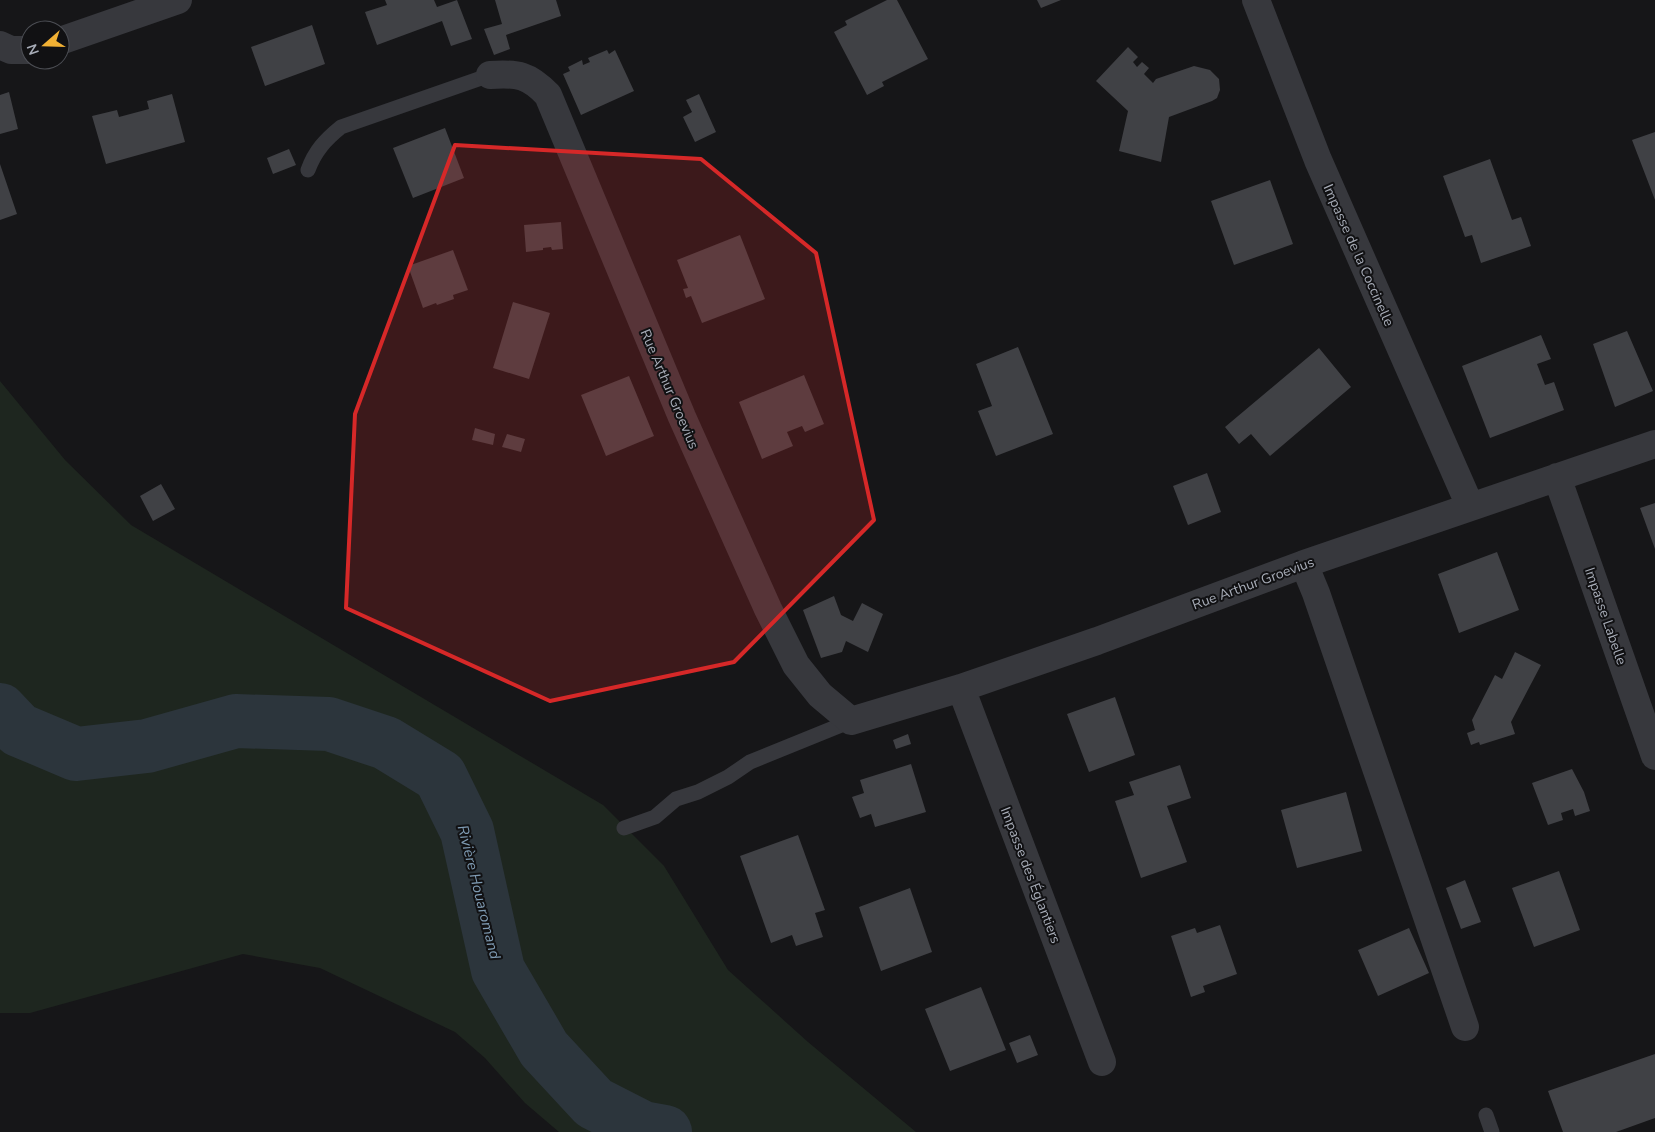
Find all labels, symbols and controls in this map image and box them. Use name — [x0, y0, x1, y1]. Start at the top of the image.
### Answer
north arrow — [20, 20, 70, 70]
text: N — [23, 41, 44, 57]
street label: Impasse de la Coccinelle — [1319, 181, 1399, 329]
street label: Rue Arthur Groevius — [636, 326, 703, 452]
street label: Rue Arthur Groevius — [1190, 552, 1317, 614]
street label: Impasse Labelle — [1580, 565, 1631, 667]
street label: Impasse des Églantiers — [996, 804, 1065, 946]
water label: Rivière Houaromand — [453, 823, 505, 961]

